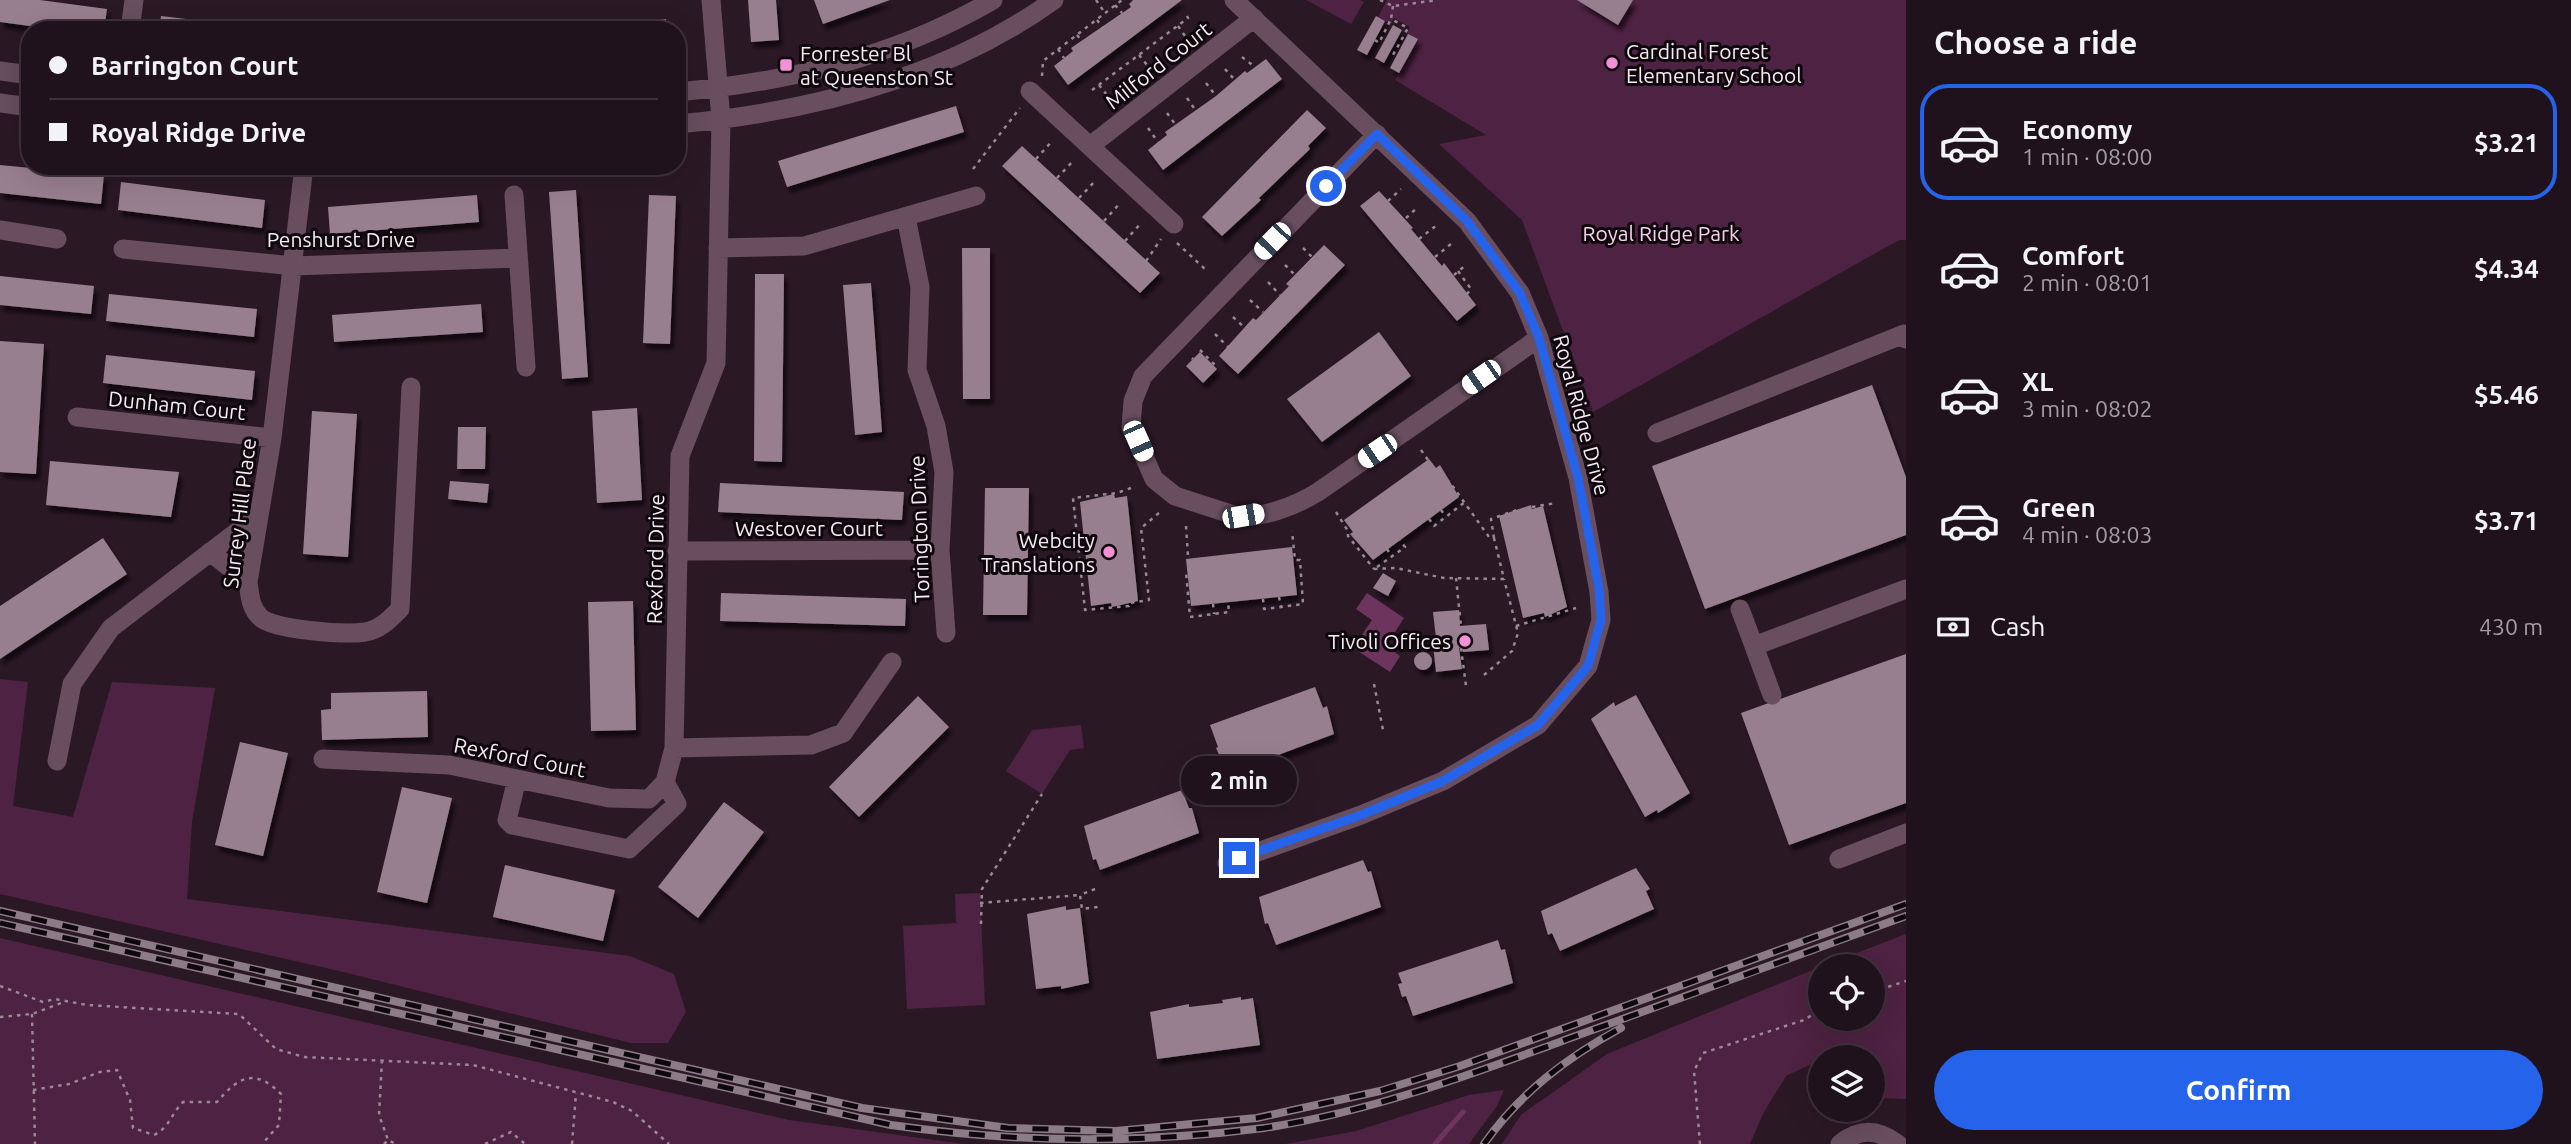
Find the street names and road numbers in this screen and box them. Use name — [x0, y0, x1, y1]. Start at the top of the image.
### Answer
street label: Milford Court — [1100, 16, 1216, 114]
street label: Penshurst Drive — [267, 227, 415, 251]
street label: Royal Ridge Drive — [1549, 332, 1615, 498]
street label: Dunham Court — [107, 386, 247, 424]
street label: Surrey Hill Place — [218, 437, 260, 589]
street label: Torington Drive — [904, 455, 934, 603]
street label: Rexford Drive — [642, 494, 668, 624]
street label: Westover Court — [735, 516, 883, 540]
street label: Rexford Court — [452, 732, 588, 782]

